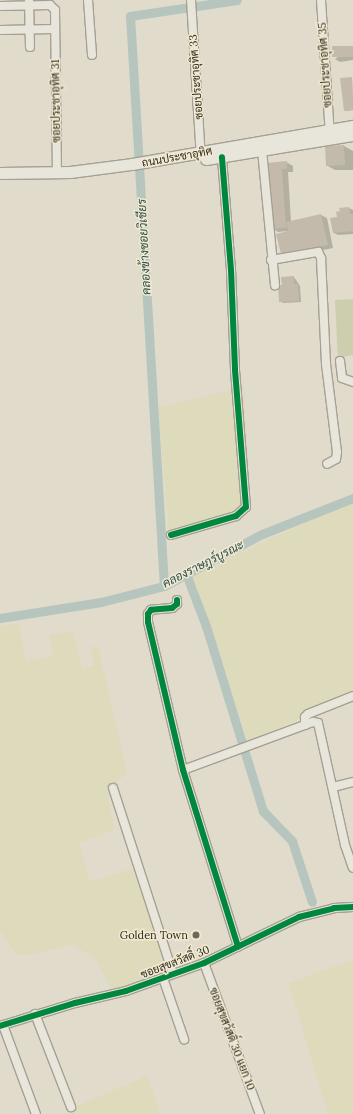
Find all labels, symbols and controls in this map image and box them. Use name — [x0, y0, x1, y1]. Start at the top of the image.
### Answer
street label: ซอยประชาอุทิศ 35 — [315, 22, 335, 108]
street label: ซอยประชาอุทิศ 33 — [186, 34, 206, 120]
street label: ซอยประชาอุทิศ 31 — [49, 59, 63, 143]
street label: ถนนประชาอุทิศ — [141, 144, 213, 170]
water label: คลองข้างซอยวิเชียร — [134, 199, 154, 295]
water label: คลองราษฎร์บูรณะ — [160, 537, 246, 591]
place label: Golden Town — [120, 928, 188, 942]
marker: Golden Town — [191, 930, 201, 940]
street label: ซอยสุขสวัสดิ์ 30 — [138, 943, 212, 981]
street label: ซอยสุขสวัสดิ์ 30 แยก 10 — [206, 986, 258, 1092]

